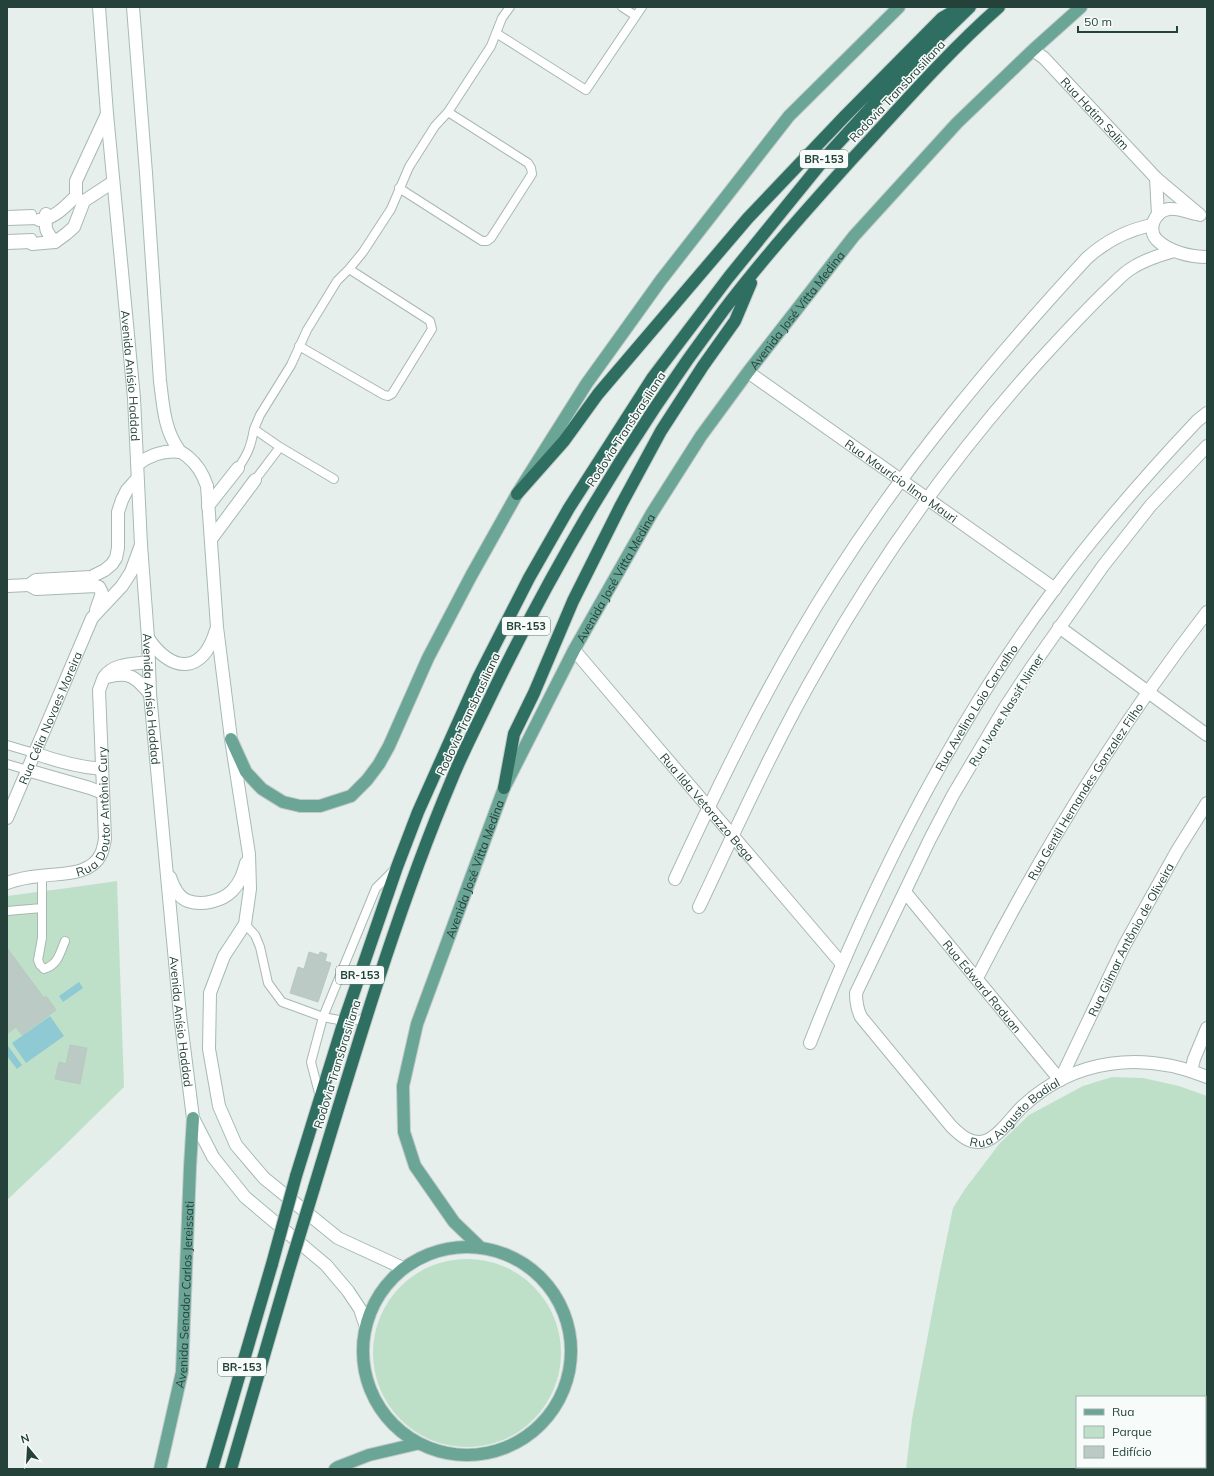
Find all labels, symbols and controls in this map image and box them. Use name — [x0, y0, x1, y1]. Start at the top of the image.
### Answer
scale bar — [1078, 8, 1177, 34]
text: 50 m — [1084, 14, 1112, 29]
street label: Rodovia Transbrasiliana — [846, 37, 948, 145]
street label: Rua Hatim Salim — [1058, 74, 1133, 152]
road number: BR-153 — [800, 150, 848, 168]
street label: Avenida José Vitta Medina — [746, 248, 847, 372]
street label: Avenida Anísio Haddad — [118, 309, 144, 442]
street label: Rodovia Transbrasiliana — [583, 369, 669, 489]
street label: Rua Maurício Ilmo Mauri — [842, 436, 961, 525]
street label: Avenida José Vitta Medina — [572, 511, 658, 645]
road number: BR-153 — [502, 617, 550, 635]
street label: Avenida Anísio Haddad — [140, 633, 164, 765]
street label: Rua Avelino Loio Carvalho — [931, 641, 1021, 773]
street label: Rua Célia Novaes Moreira — [15, 649, 85, 786]
street label: Rodovia Transbrasiliana — [433, 650, 503, 778]
street label: Rua Ivone Nassif Nimer — [965, 650, 1047, 769]
street label: Rua Gentil Hernandes Gonzalez Filho — [1024, 699, 1146, 882]
street label: Rua Doutor Antônio Cury — [74, 746, 113, 879]
street label: Rua Ilda Vetorazzo Bega — [657, 750, 758, 864]
street label: Avenida José Vitta Medina — [442, 798, 507, 940]
street label: Rua Gilmar Antônio de Oliveira — [1084, 860, 1177, 1018]
street label: Rua Edward Raduan — [940, 937, 1025, 1036]
street label: Avenida Anísio Haddad — [167, 955, 196, 1088]
road number: BR-153 — [336, 966, 384, 984]
street label: Rodovia Transbrasiliana — [310, 998, 364, 1130]
street label: Rua Augusto Badial — [968, 1074, 1062, 1150]
street label: Avenida Senador Carlos Jereissati — [171, 1200, 196, 1389]
road number: BR-153 — [218, 1358, 266, 1376]
legend — [1076, 1396, 1206, 1468]
text: Rua — [1112, 1404, 1134, 1419]
text: Parque — [1112, 1424, 1152, 1439]
north arrow — [8, 1428, 48, 1468]
text: N — [19, 1431, 31, 1446]
text: Edifício — [1112, 1444, 1152, 1459]

